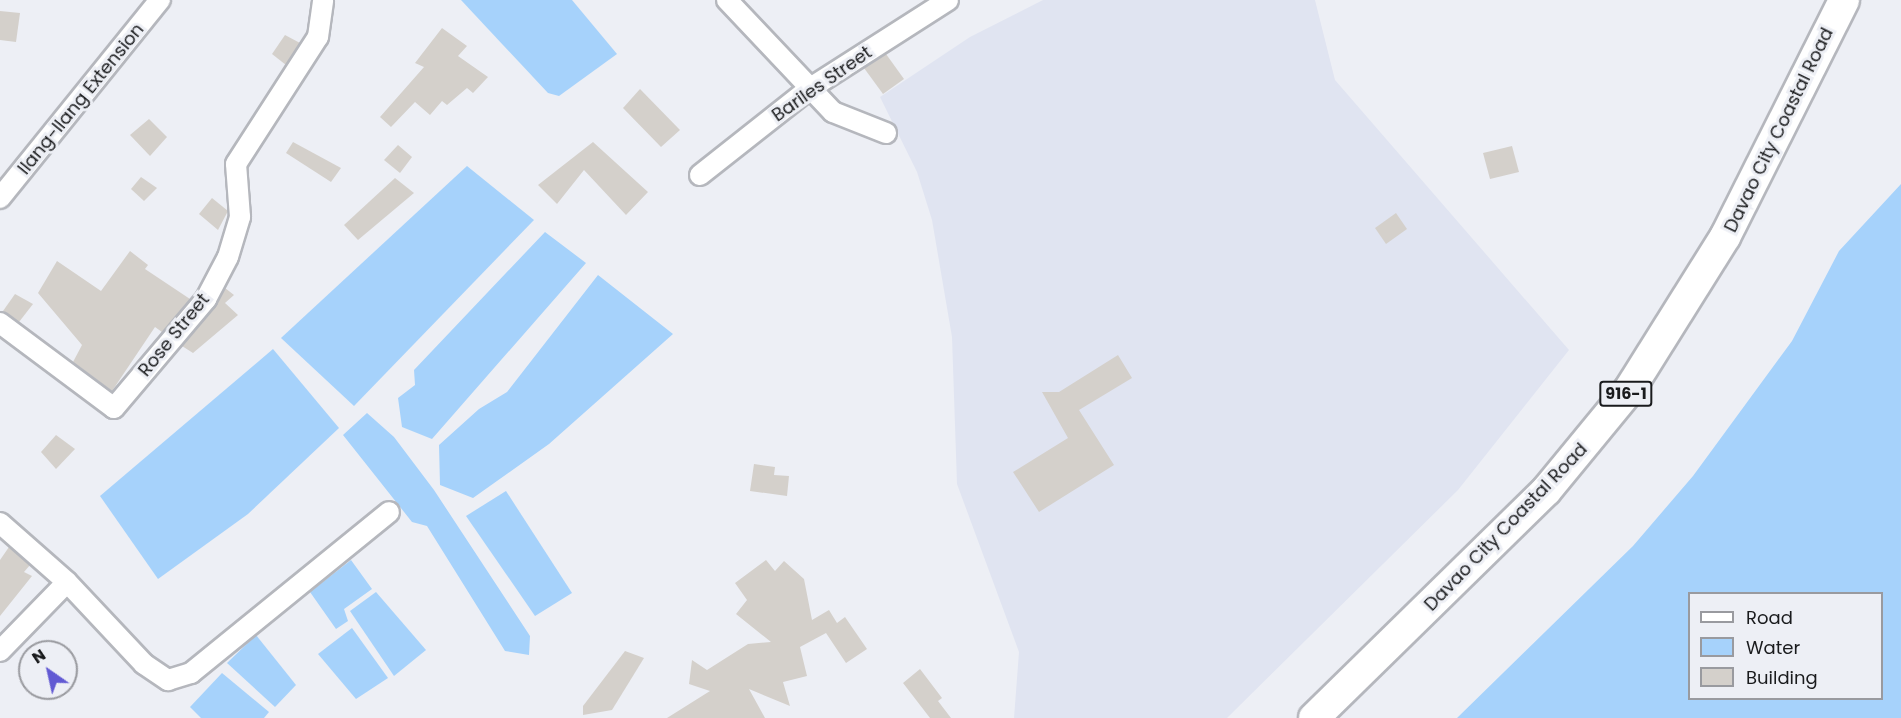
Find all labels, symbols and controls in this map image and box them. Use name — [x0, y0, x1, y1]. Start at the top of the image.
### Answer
street label: Ilang-Ilang Extension — [13, 19, 149, 179]
street label: Davao City Coastal Road — [1720, 24, 1838, 236]
street label: Bariles Street — [768, 42, 876, 126]
street label: Rose Street — [134, 289, 214, 381]
road number: 916-1 — [1599, 381, 1653, 407]
street label: Davao City Coastal Road — [1420, 439, 1592, 615]
legend — [1688, 592, 1883, 700]
text: Road — [1746, 605, 1793, 630]
text: Water — [1746, 635, 1800, 660]
north arrow — [18, 640, 78, 700]
text: N — [27, 643, 50, 669]
text: Building — [1746, 665, 1818, 690]

